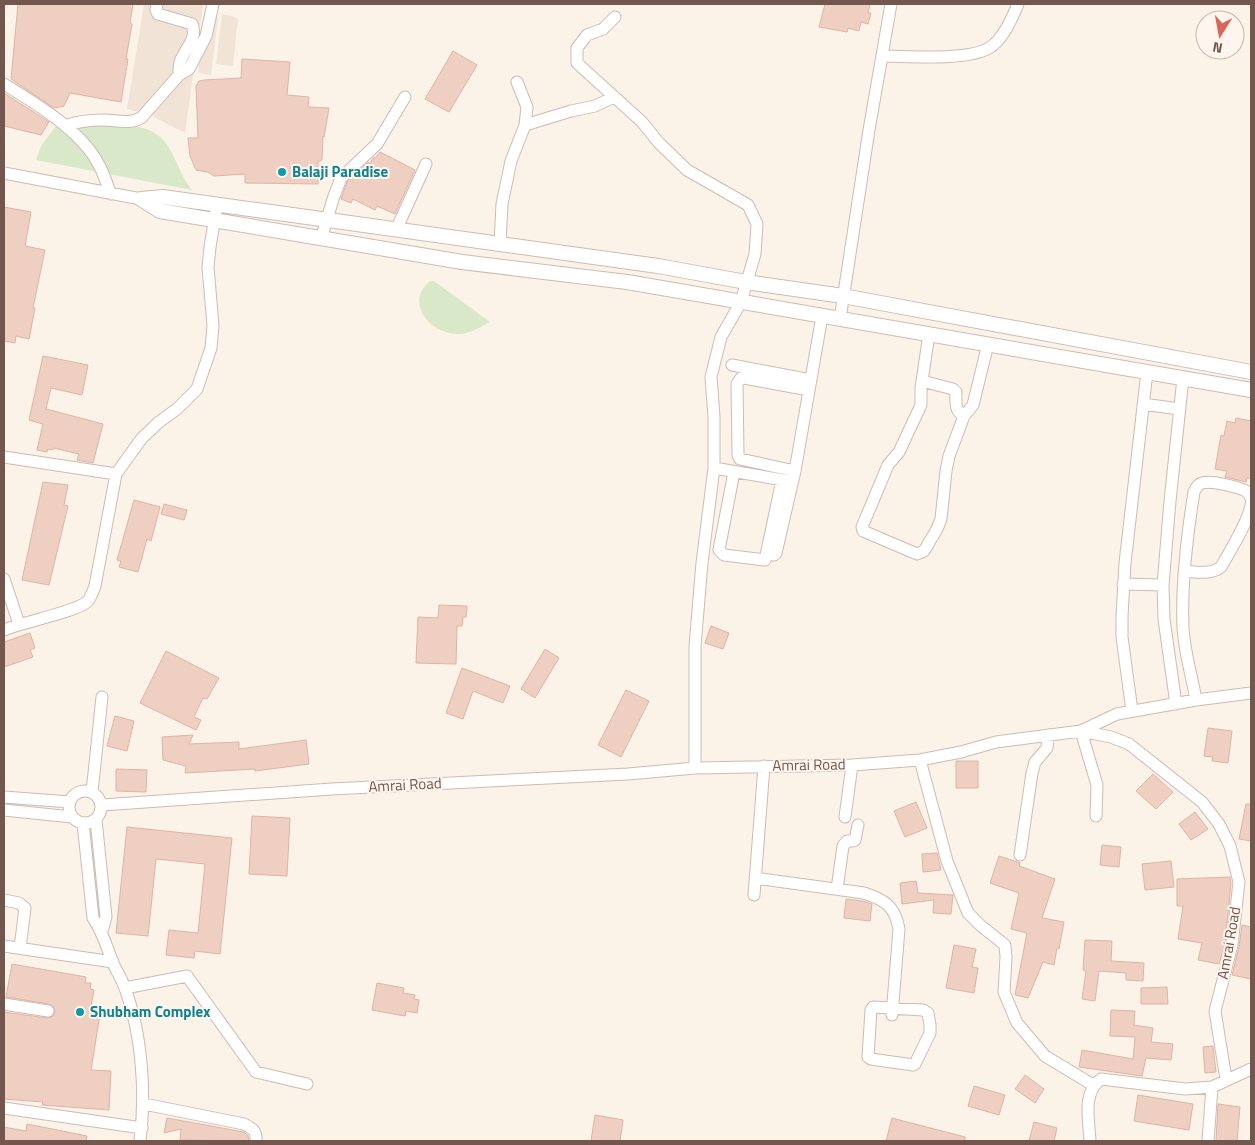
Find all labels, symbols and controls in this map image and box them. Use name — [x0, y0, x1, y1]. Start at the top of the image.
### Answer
north arrow — [1195, 10, 1245, 60]
text: N — [1211, 37, 1224, 59]
place label: Balaji Paradise — [292, 160, 388, 183]
marker: Balaji Paradise — [276, 166, 288, 178]
street label: Amrai Road — [772, 752, 846, 777]
street label: Amrai Road — [368, 771, 442, 798]
street label: Amrai Road — [1211, 905, 1246, 981]
place label: Shubham Complex — [90, 1000, 210, 1023]
marker: Shubham Complex — [74, 1006, 86, 1018]

